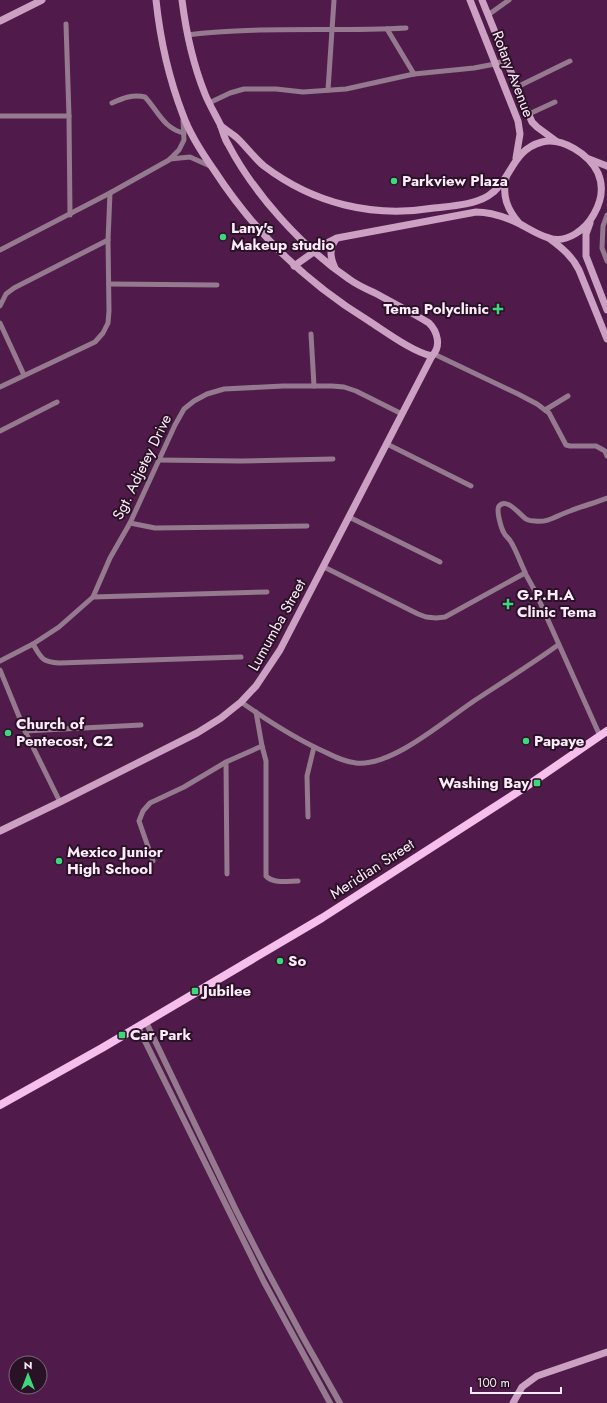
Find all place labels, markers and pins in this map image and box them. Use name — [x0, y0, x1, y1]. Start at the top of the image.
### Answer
place label: Parkview Plaza — [402, 170, 508, 192]
marker: Parkview Plaza — [389, 176, 399, 186]
place label: Lany's Makeup studio — [231, 217, 334, 256]
marker: Lany's Makeup studio — [218, 232, 228, 242]
place label: Tema Polyclinic — [383, 298, 489, 320]
marker: Tema Polyclinic — [492, 303, 504, 315]
place label: G.P.H.A Clinic Tema — [517, 584, 596, 623]
marker: G.P.H.A Clinic Tema — [502, 598, 514, 610]
place label: Church of Pentecost, C2 — [16, 713, 113, 752]
marker: Church of Pentecost, C2 — [3, 728, 13, 738]
place label: Papaye — [534, 730, 585, 752]
marker: Papaye — [521, 736, 531, 746]
place label: Washing Bay — [439, 772, 529, 794]
marker: Washing Bay — [532, 778, 542, 788]
place label: Mexico Junior High School — [67, 841, 164, 880]
marker: Mexico Junior High School — [54, 856, 64, 866]
place label: So — [288, 950, 306, 972]
marker: So — [275, 956, 285, 966]
place label: Jubilee — [200, 980, 252, 1002]
marker: Jubilee — [190, 986, 200, 996]
place label: Car Park — [130, 1024, 191, 1046]
marker: Car Park — [117, 1030, 127, 1040]

